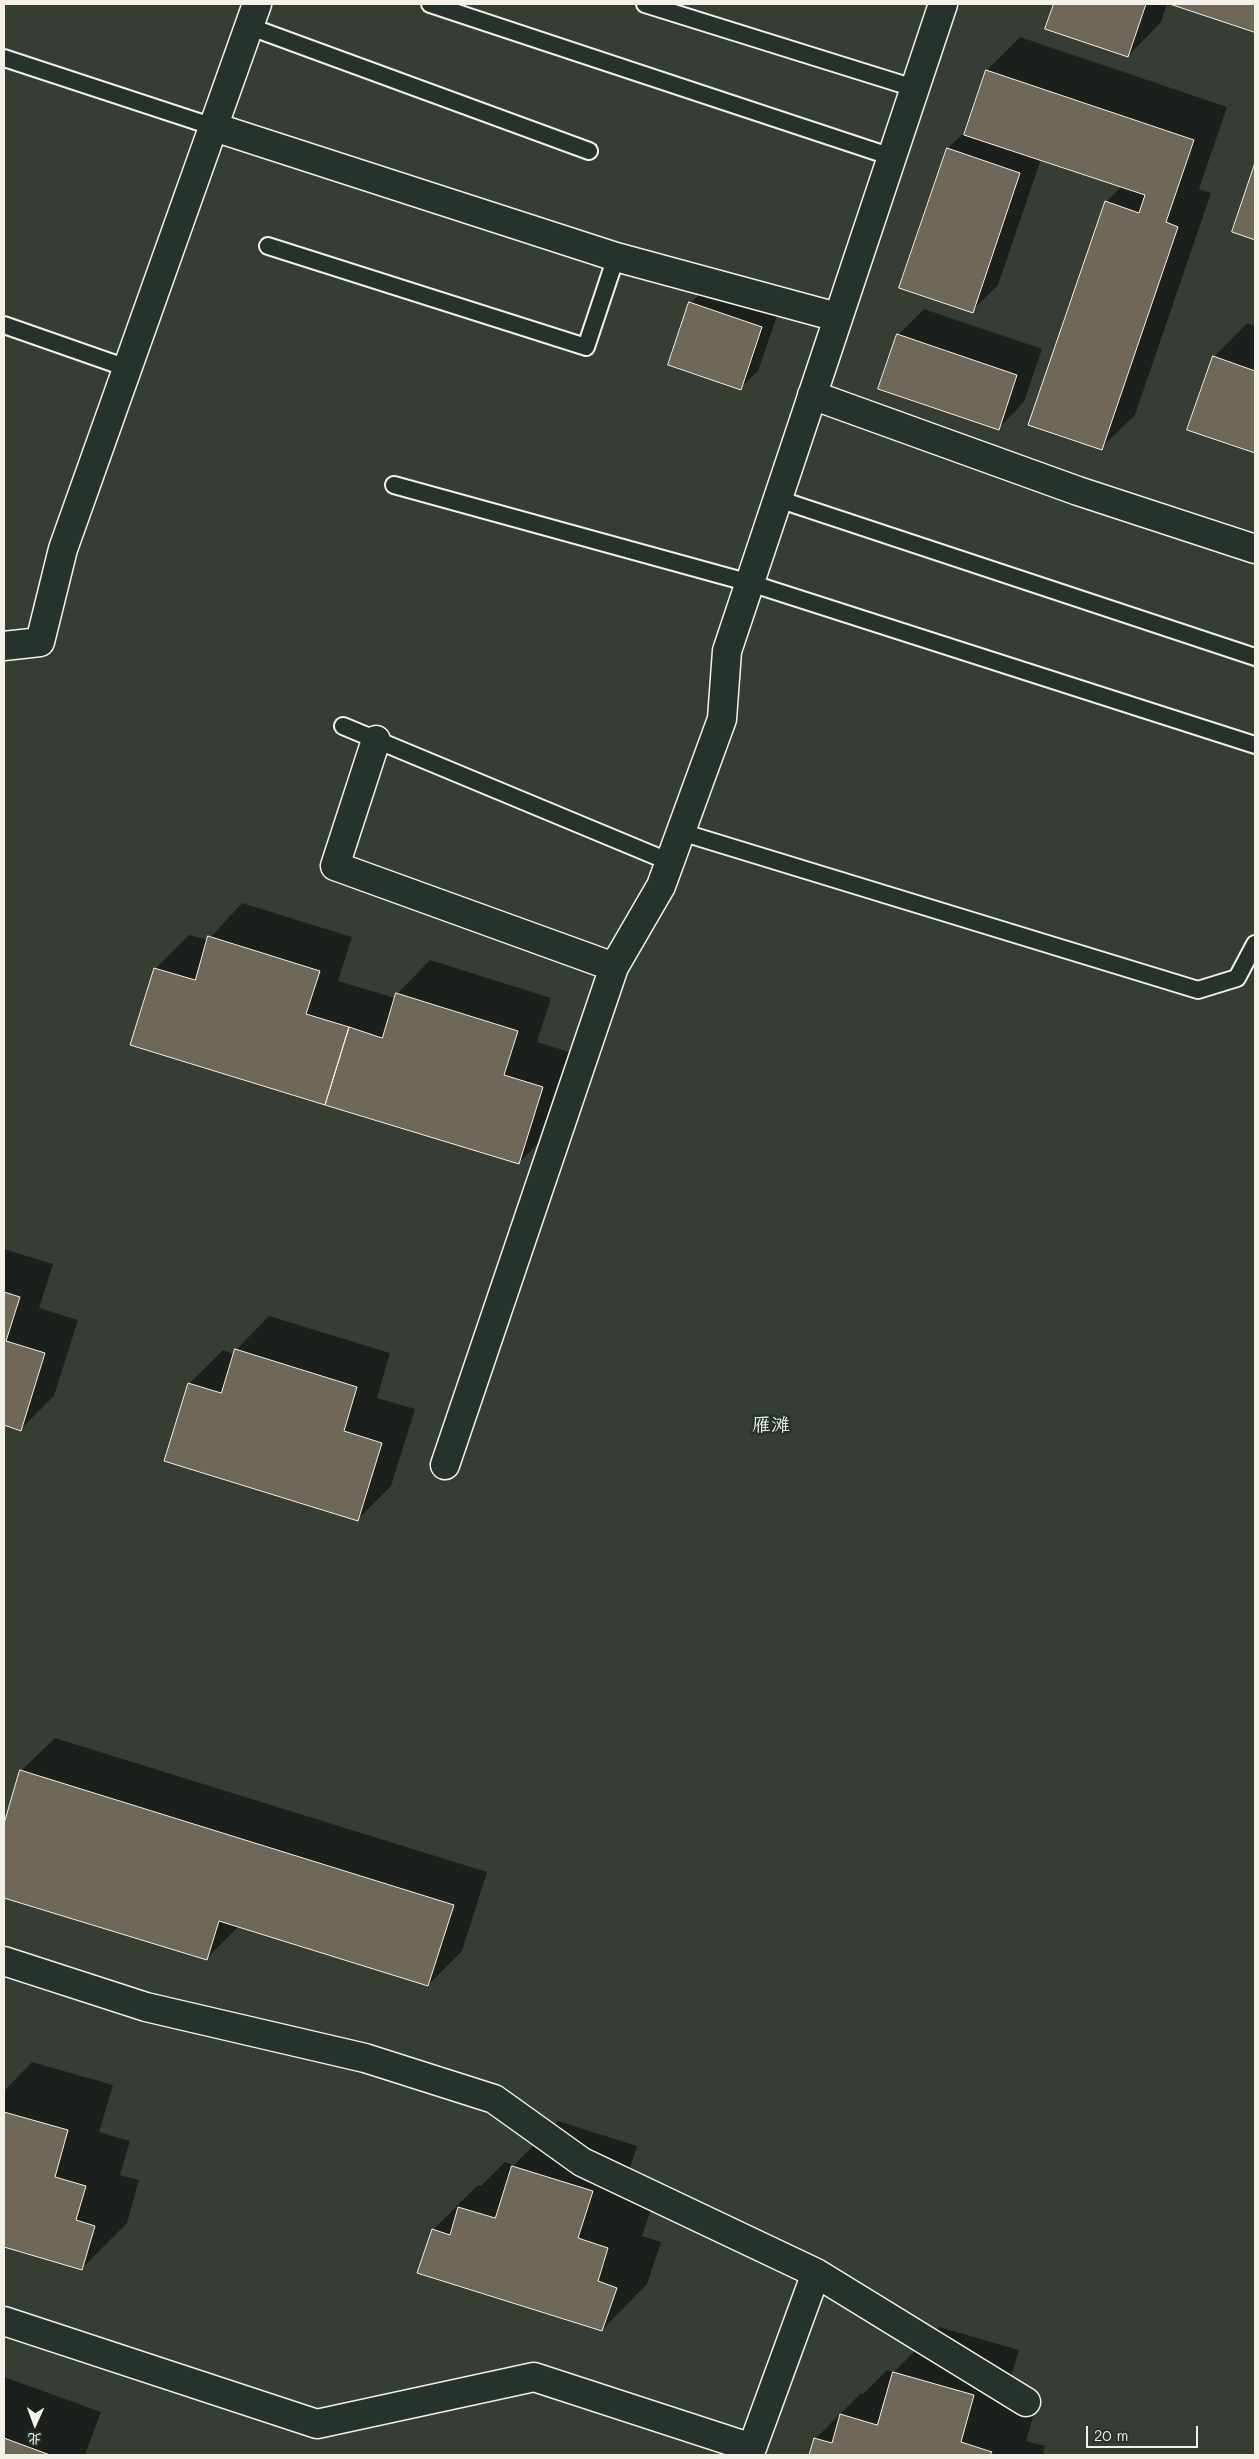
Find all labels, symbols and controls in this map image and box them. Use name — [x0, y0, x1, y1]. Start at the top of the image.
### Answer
district label: 雁滩 — [752, 1414, 790, 1436]
north arrow — [10, 2399, 60, 2449]
scale bar — [1089, 2416, 1202, 2448]
text: 20 m — [1094, 2425, 1128, 2445]
text: 北 — [27, 2430, 42, 2449]

